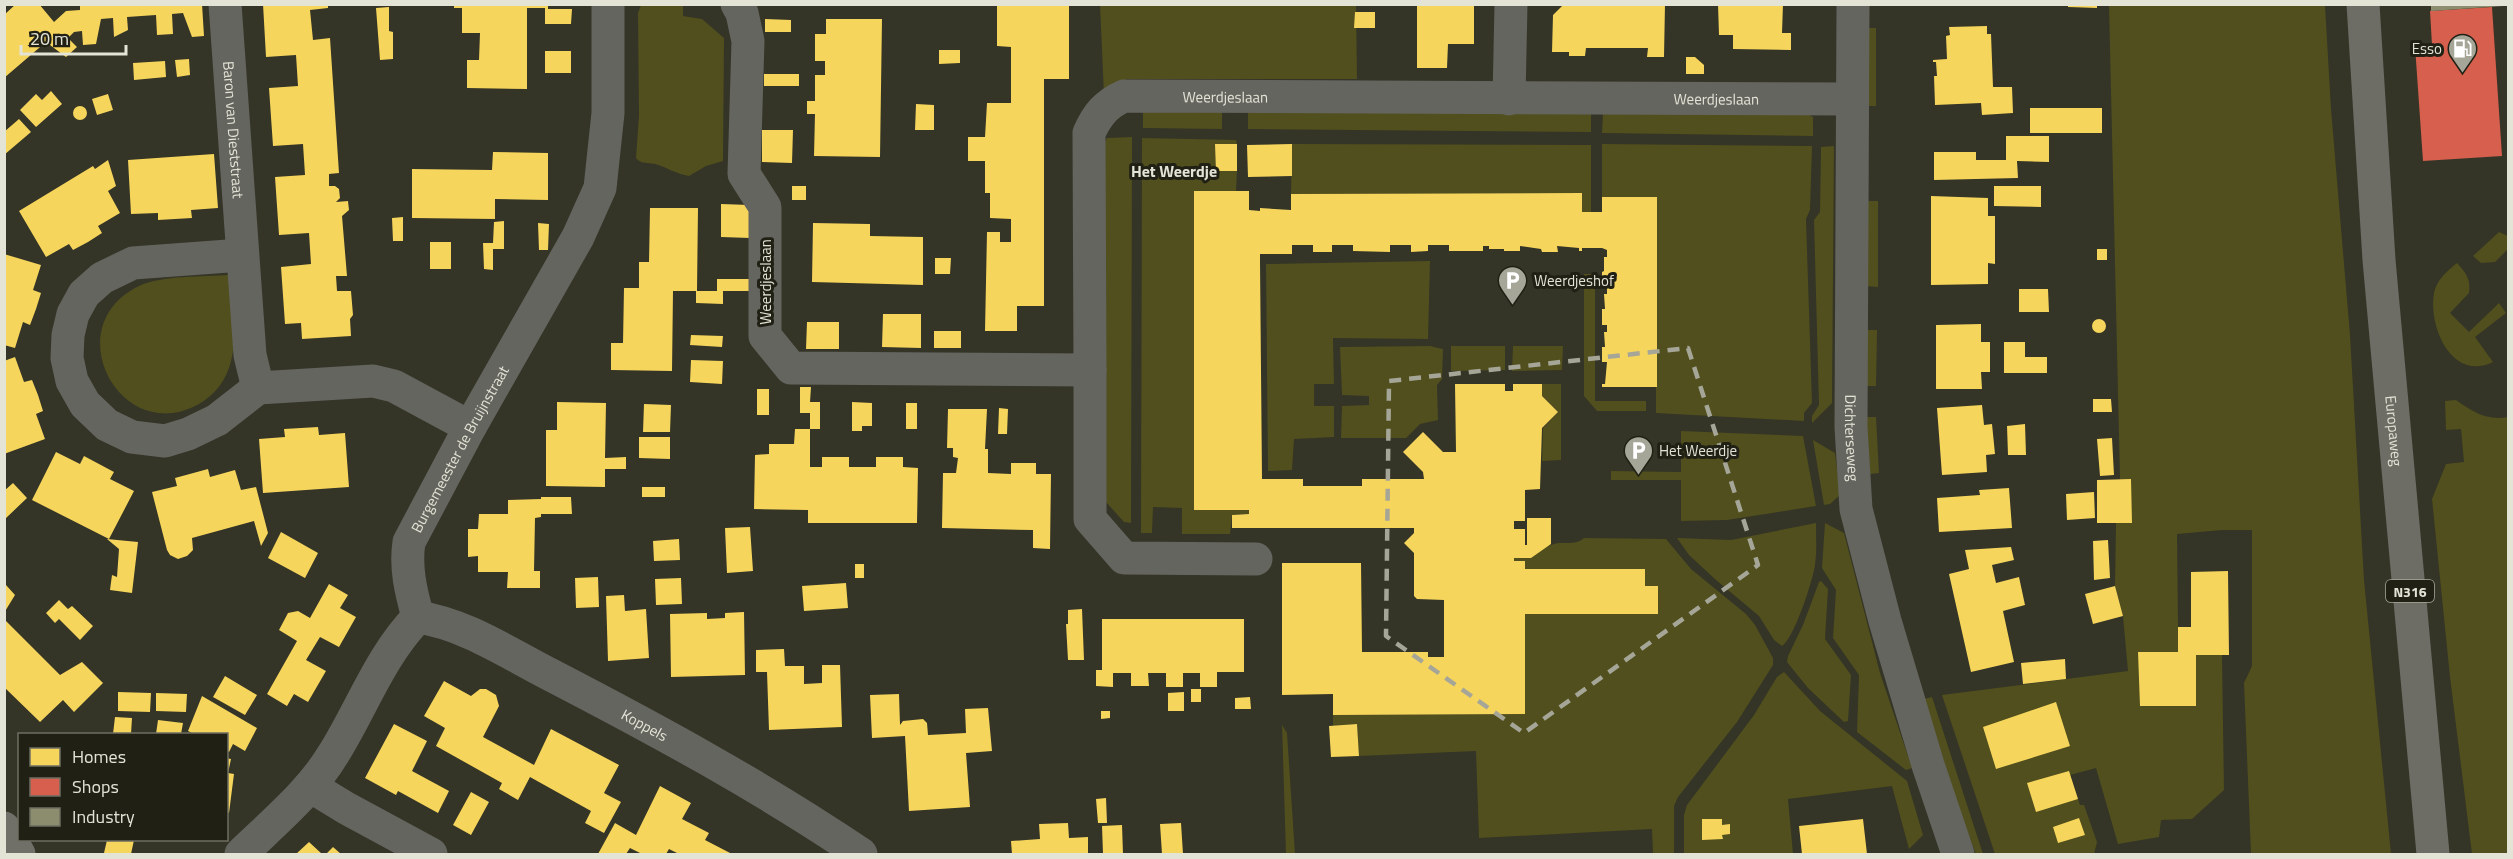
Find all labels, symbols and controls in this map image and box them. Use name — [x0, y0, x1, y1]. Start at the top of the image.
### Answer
scale bar — [21, 18, 126, 56]
text: 20 m — [30, 25, 69, 52]
fuel station icon: Esso — [2447, 32, 2479, 74]
place label: Esso — [2412, 37, 2442, 60]
street label: Baron van Dieststraat — [218, 60, 250, 200]
street label: Weerdjeslaan — [1183, 85, 1268, 108]
street label: Weerdjeslaan — [1674, 87, 1759, 110]
district label: Het Weerdje — [1131, 159, 1217, 183]
street label: Weerdjeslaan — [754, 239, 777, 325]
parking icon: Weerdjeshof — [1497, 264, 1529, 306]
place label: Weerdjeshof — [1534, 269, 1614, 292]
street label: Burgemeester de Bruijnstraat — [405, 360, 515, 537]
street label: Europaweg — [2380, 394, 2409, 468]
street label: Dichterseweg — [1839, 395, 1866, 482]
parking icon: Het Weerdje — [1622, 434, 1654, 476]
place label: Het Weerdje — [1659, 439, 1737, 462]
road number: N316 — [2386, 580, 2434, 602]
street label: Koppels — [617, 703, 672, 747]
legend — [18, 733, 228, 841]
text: Homes — [72, 743, 126, 770]
text: Shops — [72, 773, 119, 800]
text: Industry — [72, 803, 135, 830]

